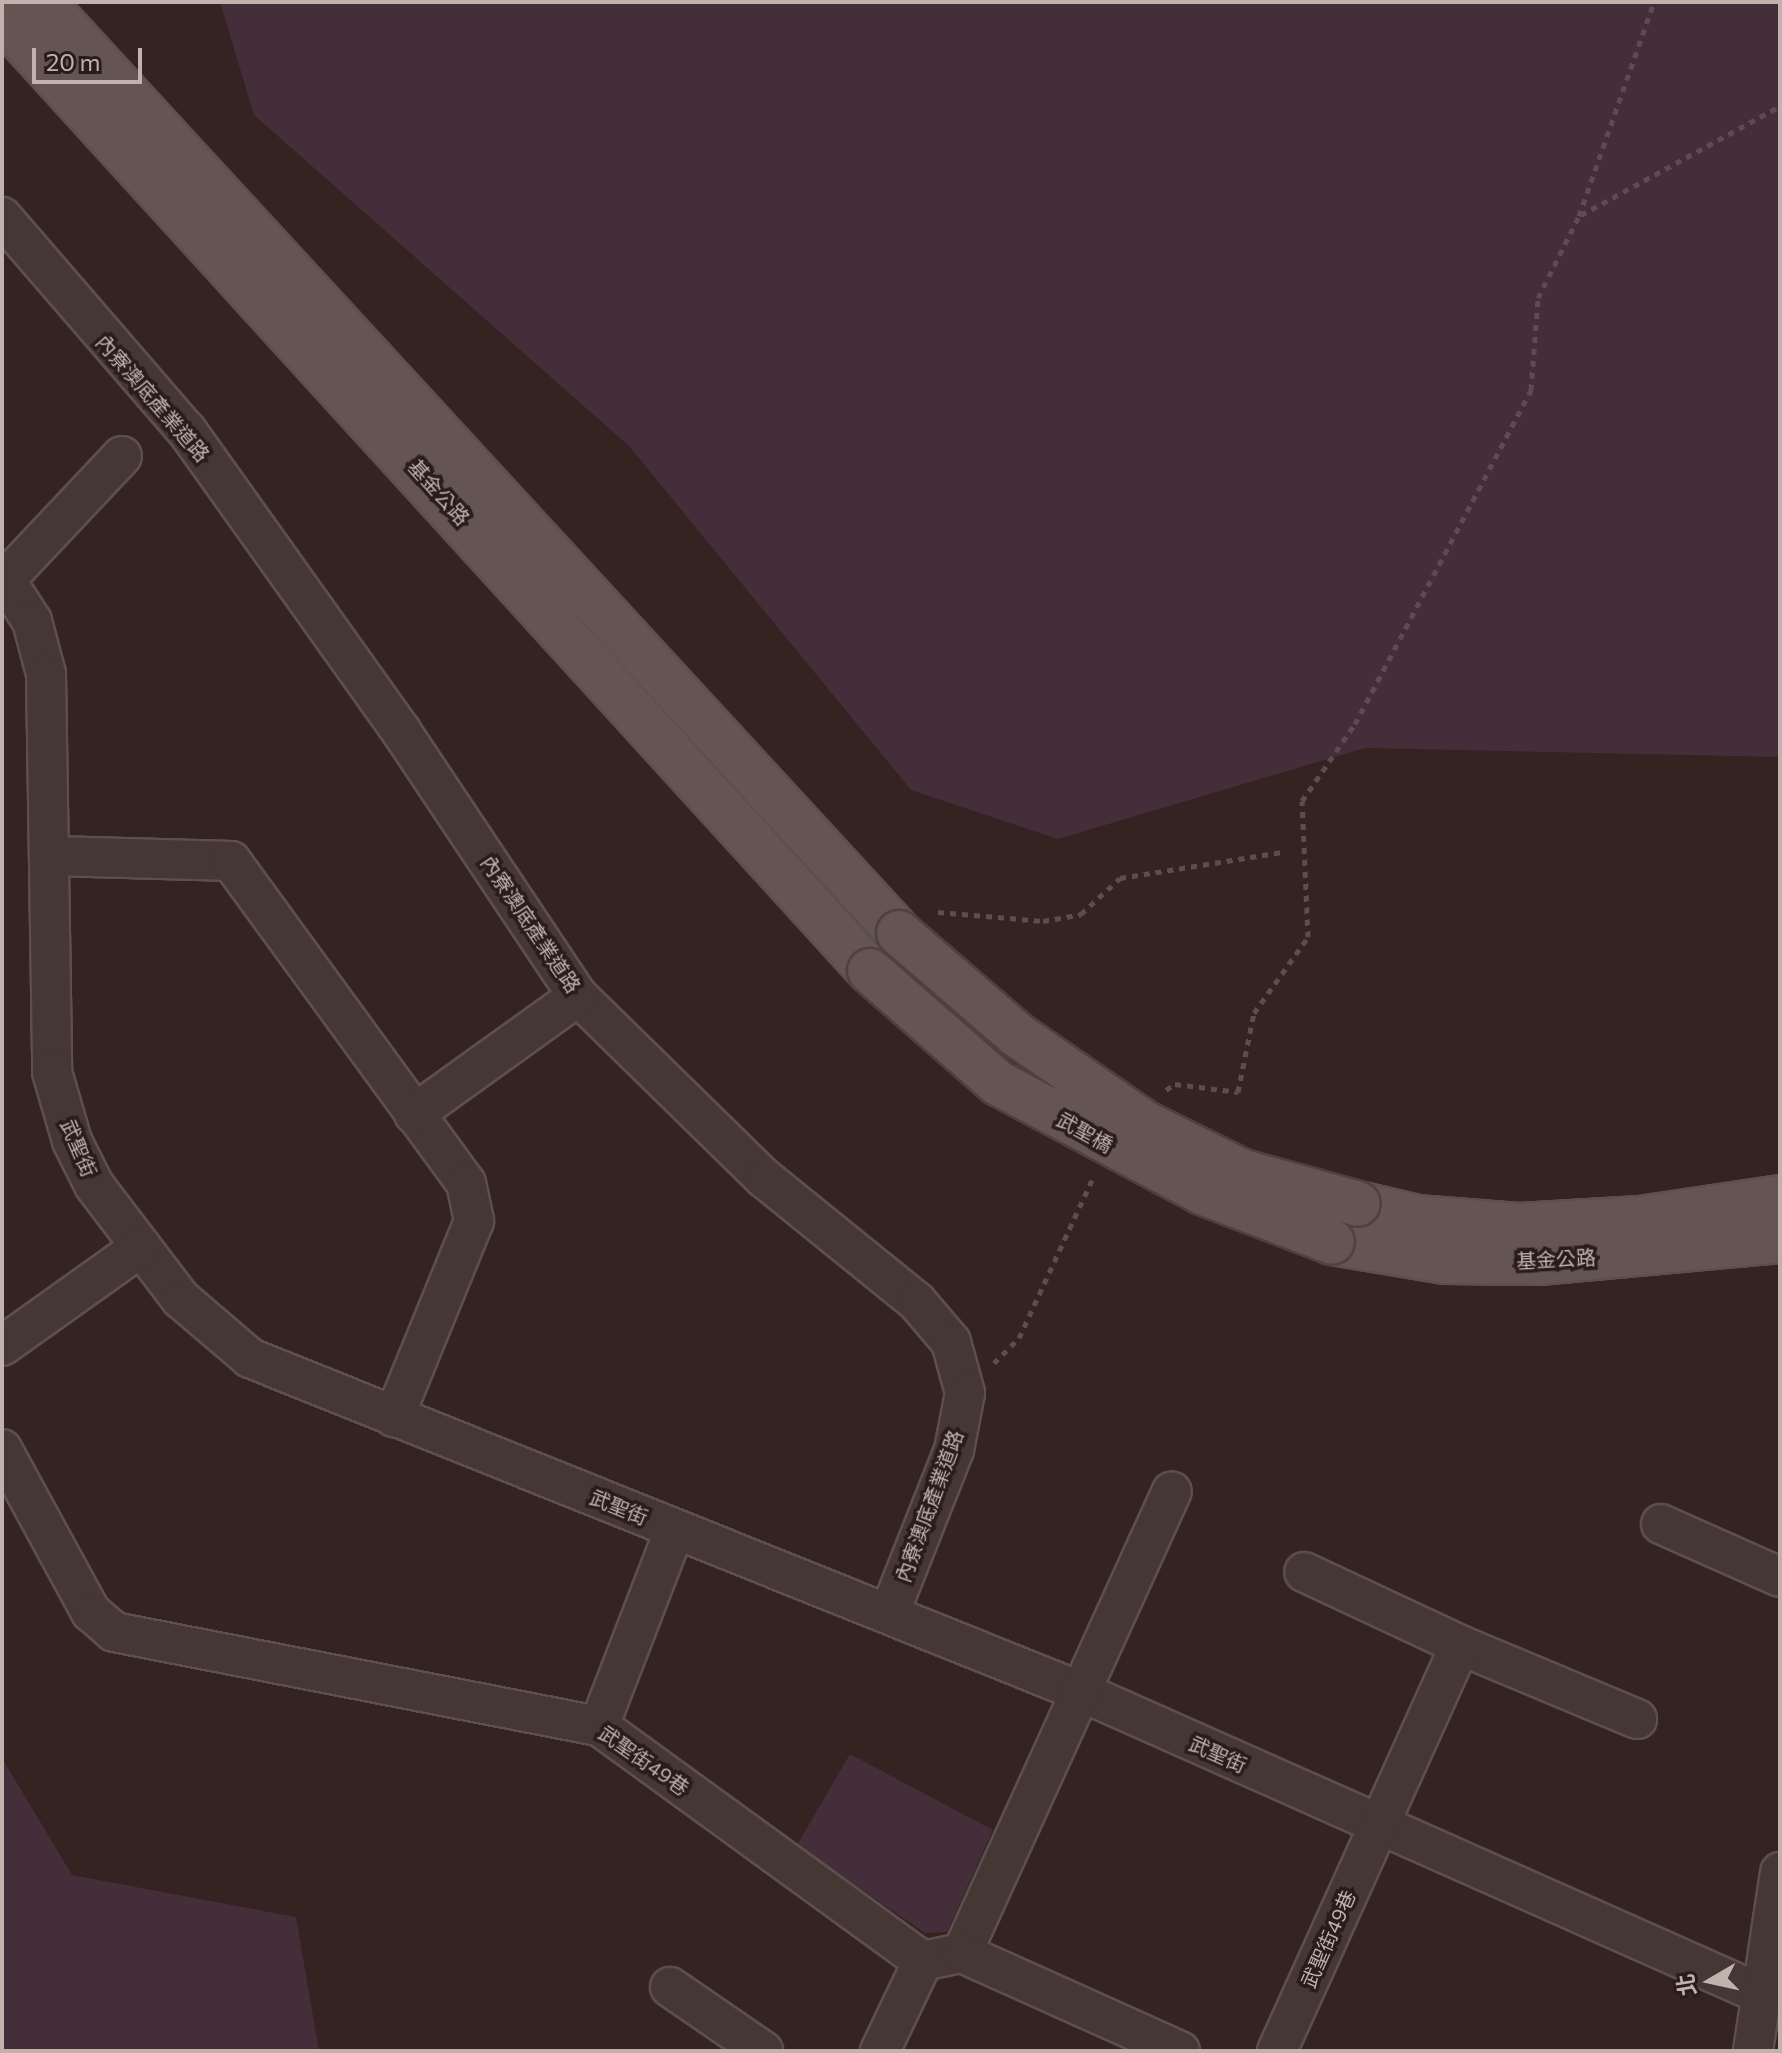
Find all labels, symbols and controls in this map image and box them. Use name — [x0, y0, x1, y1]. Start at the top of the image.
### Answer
scale bar — [36, 32, 146, 82]
text: 20 m — [46, 47, 100, 76]
street label: 內寮澳底產業道路 — [91, 330, 215, 466]
street label: 基金公路 — [403, 454, 475, 530]
street label: 內寮澳底產業道路 — [476, 851, 586, 997]
street label: 武聖橋 — [1053, 1107, 1117, 1157]
street label: 武聖街 — [56, 1116, 102, 1180]
street label: 基金公路 — [1515, 1245, 1597, 1273]
street label: 內寮澳底產業道路 — [890, 1427, 968, 1585]
street label: 武聖街 — [587, 1485, 651, 1529]
street label: 武聖街49巷 — [594, 1720, 694, 1800]
street label: 武聖街 — [1186, 1731, 1250, 1777]
street label: 武聖街49巷 — [1296, 1887, 1360, 1991]
north arrow — [1670, 1941, 1750, 2021]
text: 北 — [1671, 1972, 1701, 1998]

